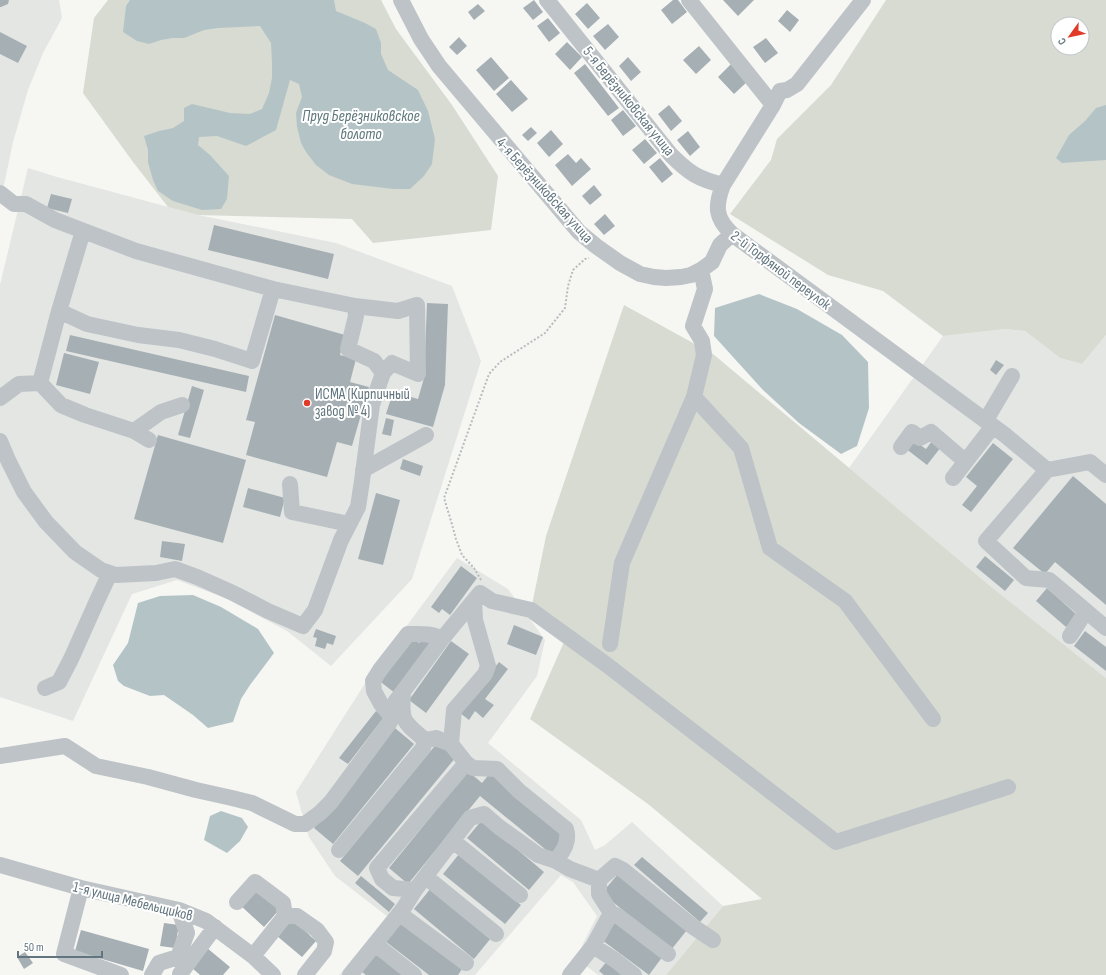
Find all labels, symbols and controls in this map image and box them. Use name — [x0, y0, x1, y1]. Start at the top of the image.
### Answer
north arrow — [1050, 16, 1090, 56]
text: С — [1055, 35, 1069, 47]
street label: 5-я Берёзниковская улица — [579, 43, 679, 160]
water label: Пруд Берёзниковское болото — [302, 107, 420, 144]
street label: 4-я Берёзниковская улица — [492, 134, 597, 247]
street label: 2-й Торфяной переулок — [727, 227, 835, 314]
place label: ИСМА (Кирпичный завод № 4) — [315, 385, 410, 421]
marker: ИСМА (Кирпичный завод № 4) — [302, 398, 312, 408]
street label: 1-я улица Мебельщиков — [71, 877, 195, 926]
scale bar — [18, 933, 102, 959]
text: 50 m — [24, 940, 44, 955]

